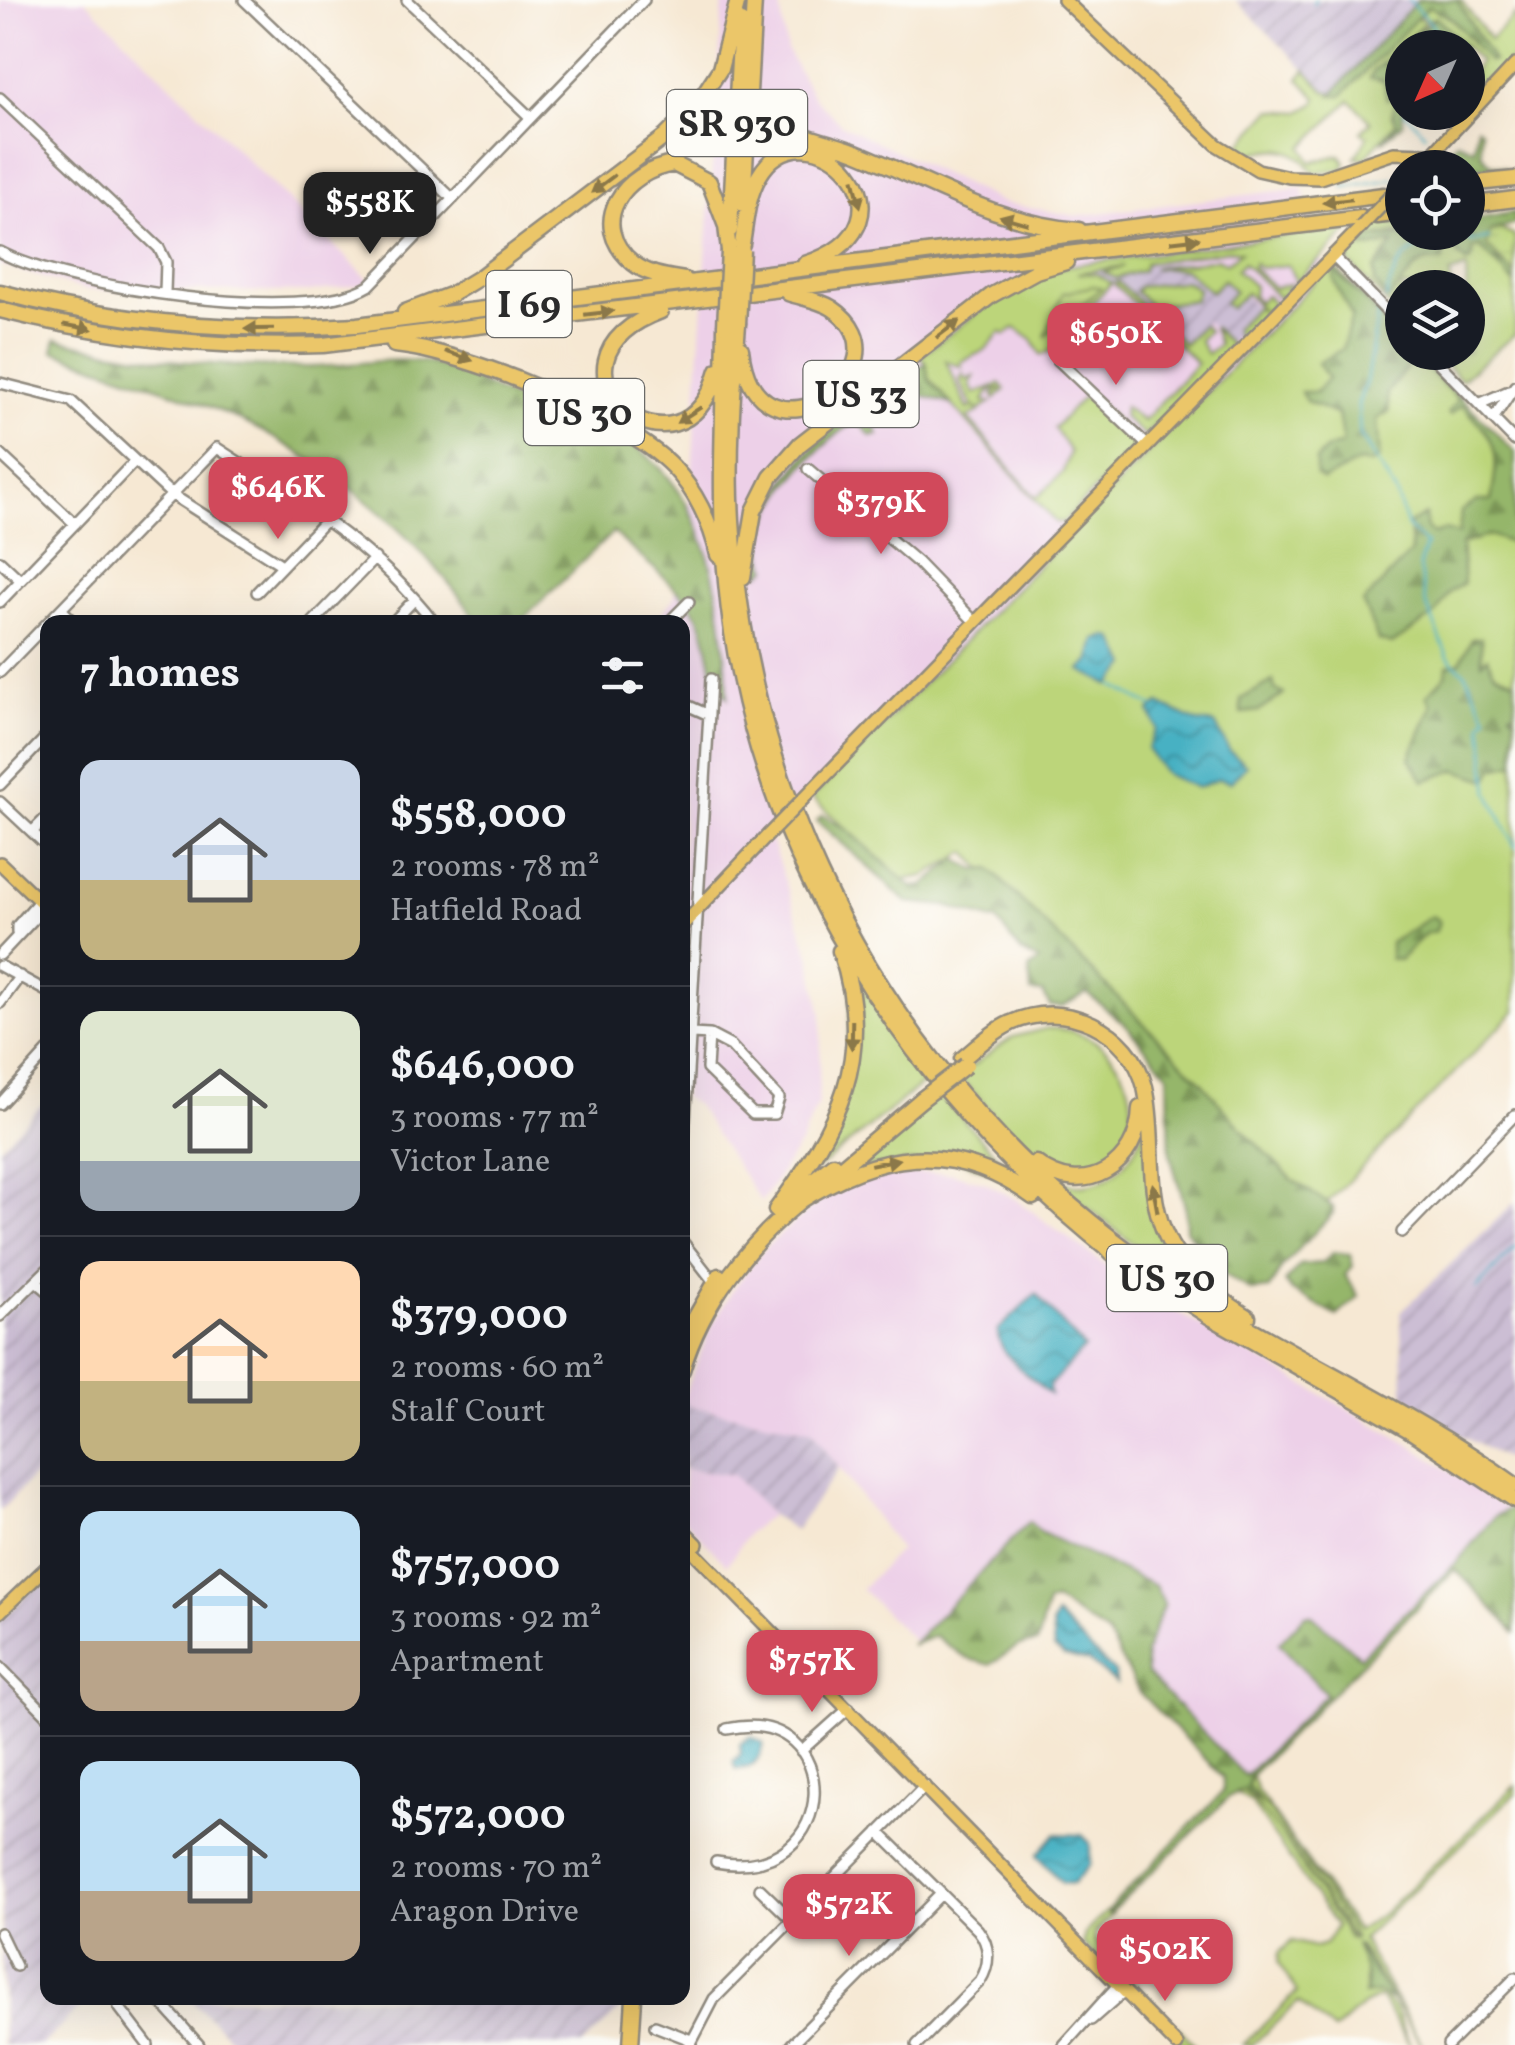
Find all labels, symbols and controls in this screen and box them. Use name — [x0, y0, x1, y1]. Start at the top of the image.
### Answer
north arrow — [1385, 30, 1485, 130]
map controls — [1385, 30, 1485, 370]
road number: SR 930 — [667, 90, 807, 156]
button: locate — [1385, 150, 1485, 250]
pin: $558K — [300, 172, 440, 257]
one-way arrow — [590, 173, 616, 193]
one-way arrow — [850, 178, 866, 209]
text: $558K — [325, 182, 415, 226]
one-way arrow — [1321, 193, 1352, 209]
one-way arrow — [998, 211, 1029, 227]
one-way arrow — [1170, 232, 1202, 248]
button: layers — [1385, 270, 1485, 370]
road number: I 69 — [486, 271, 572, 337]
pin: $650K — [1046, 303, 1186, 388]
one-way arrow — [584, 305, 615, 321]
text: $650K — [1069, 313, 1163, 357]
one-way arrow — [935, 319, 961, 339]
one-way arrow — [63, 320, 94, 335]
one-way arrow — [243, 321, 275, 337]
one-way arrow — [445, 350, 475, 365]
road number: US 33 — [804, 361, 918, 427]
road number: US 30 — [524, 379, 644, 445]
one-way arrow — [675, 405, 702, 424]
pin: $646K — [208, 457, 348, 542]
text: $646K — [231, 467, 325, 511]
pin: $379K — [811, 472, 951, 557]
text: $379K — [836, 482, 926, 526]
text: 7 homes — [80, 646, 240, 705]
icon: filters — [595, 648, 650, 703]
text: $558,000 — [390, 787, 567, 846]
icon: home — [160, 800, 280, 920]
text: 2 rooms · 78 m² — [390, 846, 600, 890]
text: Hatfield Road — [390, 890, 582, 934]
one-way arrow — [844, 1020, 860, 1052]
text: $646,000 — [390, 1038, 575, 1097]
icon: home — [160, 1051, 280, 1171]
text: 3 rooms · 77 m² — [390, 1097, 599, 1141]
text: Victor Lane — [390, 1141, 550, 1185]
one-way arrow — [870, 1154, 901, 1170]
one-way arrow — [1147, 1182, 1162, 1213]
road number: US 30 — [1107, 1245, 1227, 1311]
text: $379,000 — [390, 1288, 568, 1347]
icon: home — [160, 1301, 280, 1421]
text: 2 rooms · 60 m² — [390, 1347, 604, 1391]
text: Stalf Court — [390, 1391, 546, 1435]
text: $757,000 — [390, 1538, 560, 1597]
icon: home — [160, 1551, 280, 1671]
text: 3 rooms · 92 m² — [390, 1597, 602, 1641]
pin: $757K — [742, 1630, 882, 1715]
text: $757K — [768, 1640, 856, 1684]
text: Apartment — [390, 1641, 544, 1685]
text: $572,000 — [390, 1788, 566, 1847]
icon: home — [160, 1801, 280, 1921]
text: 2 rooms · 70 m² — [390, 1847, 602, 1891]
pin: $572K — [779, 1874, 919, 1959]
text: $572K — [805, 1884, 893, 1928]
text: Aragon Drive — [390, 1891, 579, 1935]
pin: $502K — [1095, 1919, 1235, 2004]
text: $502K — [1119, 1929, 1211, 1973]

